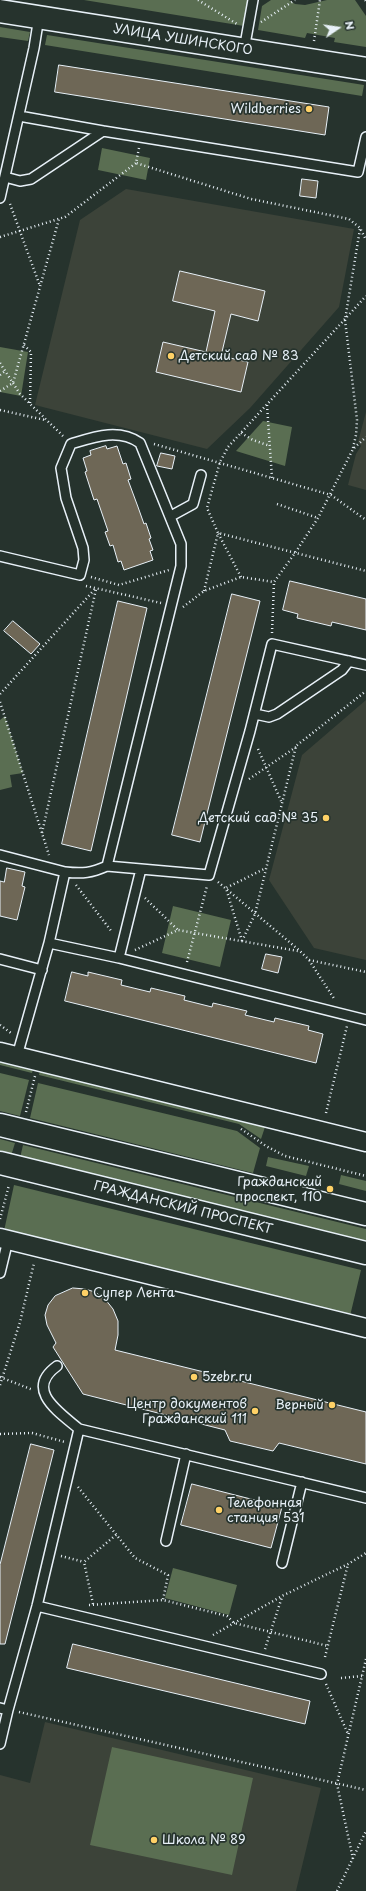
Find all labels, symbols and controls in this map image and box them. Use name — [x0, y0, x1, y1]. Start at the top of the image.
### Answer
north arrow — [318, 8, 358, 48]
text: N — [341, 19, 359, 31]
street label: УЛИЦА УШИНСКОГО — [112, 21, 254, 59]
place label: Wildberries — [230, 101, 301, 117]
marker: Wildberries — [304, 104, 314, 114]
place label: Детский сад № 83 — [179, 348, 299, 364]
marker: Детский сад № 83 — [166, 351, 176, 361]
place label: Детский сад № 35 — [198, 810, 318, 826]
marker: Детский сад № 35 — [321, 813, 331, 823]
place label: Гражданский проспект, 110 — [235, 1174, 322, 1205]
street label: ГРАЖДАНСКИЙ ПРОСПЕКТ — [92, 1178, 274, 1238]
marker: Гражданский проспект, 110 — [325, 1184, 335, 1194]
place label: Супер Лента — [93, 1285, 175, 1301]
marker: Супер Лента — [80, 1288, 90, 1298]
place label: 5zebr.ru — [202, 1369, 252, 1385]
marker: 5zebr.ru — [189, 1372, 199, 1382]
place label: Центр документов Гражданский 111 — [126, 1396, 247, 1427]
place label: Верный — [275, 1397, 324, 1413]
marker: Верный — [327, 1400, 337, 1410]
marker: Центр документов Гражданский 111 — [250, 1406, 260, 1416]
place label: Телефонная станция 531 — [227, 1495, 305, 1526]
marker: Телефонная станция 531 — [214, 1505, 224, 1515]
place label: Школа № 89 — [162, 1832, 246, 1848]
marker: Школа № 89 — [149, 1835, 159, 1845]

